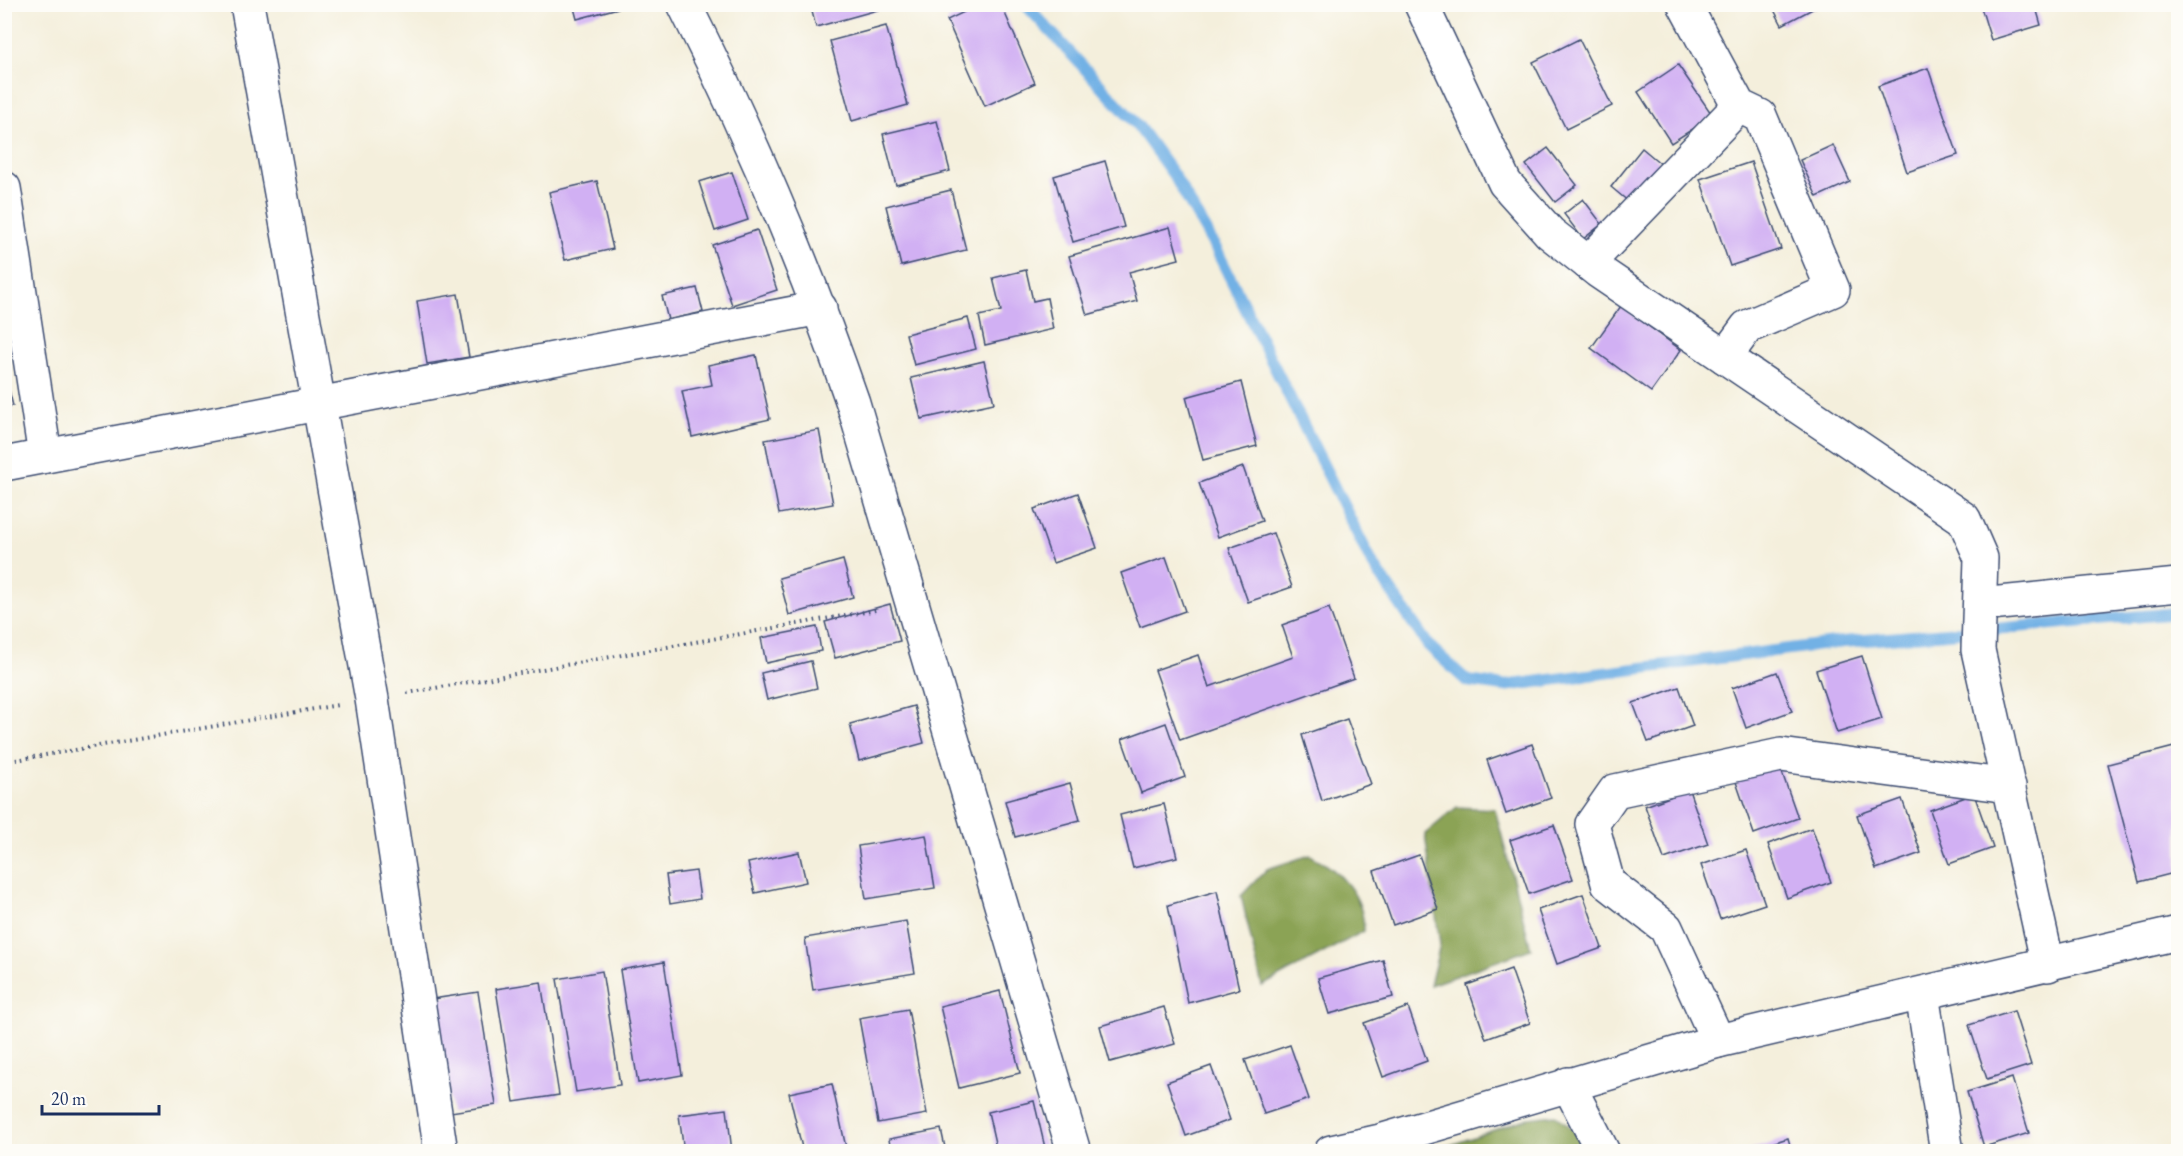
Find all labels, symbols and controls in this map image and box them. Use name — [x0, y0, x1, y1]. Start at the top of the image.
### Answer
scale bar — [42, 1078, 159, 1116]
text: 20 m — [51, 1087, 86, 1110]

